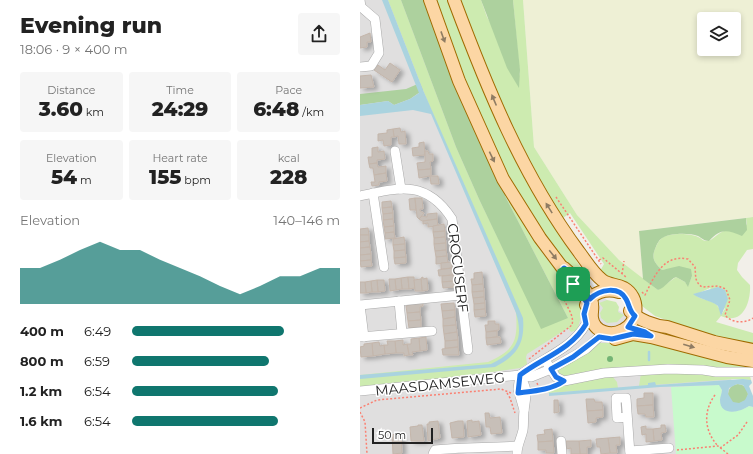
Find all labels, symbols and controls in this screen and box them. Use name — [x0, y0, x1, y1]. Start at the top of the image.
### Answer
text: Evening run — [20, 12, 162, 39]
map controls — [697, 12, 741, 56]
button: layers — [697, 12, 741, 56]
button: share — [298, 13, 340, 55]
one-way arrow — [440, 31, 446, 43]
text: 18:06 · 9 × 400 m — [20, 41, 128, 57]
text: Distance — [47, 83, 95, 97]
text: Time — [166, 83, 194, 97]
text: Pace — [275, 83, 302, 97]
one-way arrow — [491, 95, 497, 106]
text: 3.60 — [39, 97, 83, 121]
text: 24:29 — [152, 97, 208, 121]
text: 6:48 — [253, 97, 299, 121]
text: km — [83, 105, 104, 119]
text: /km — [299, 105, 324, 119]
text: Elevation — [46, 151, 97, 165]
text: Heart rate — [152, 151, 208, 165]
text: kcal — [278, 151, 300, 165]
one-way arrow — [489, 151, 495, 163]
text: 54 — [51, 165, 77, 189]
text: 155 — [149, 165, 181, 189]
text: 228 — [270, 165, 307, 189]
text: m — [77, 173, 92, 187]
text: bpm — [181, 173, 211, 187]
one-way arrow — [545, 202, 552, 214]
text: Elevation — [20, 212, 80, 228]
text: 140–146 m — [273, 212, 340, 228]
street label: CROCUSERF — [444, 222, 472, 314]
one-way arrow — [549, 250, 557, 261]
pin — [556, 267, 590, 301]
icon: arrive — [562, 273, 584, 295]
text: 400 m — [20, 323, 64, 339]
text: 6:49 — [84, 323, 111, 339]
one-way arrow — [683, 343, 695, 349]
text: 800 m — [20, 353, 64, 369]
text: 6:59 — [84, 353, 110, 369]
street label: MAASDAMSEWEG — [374, 368, 506, 400]
text: 1.2 km — [20, 383, 62, 399]
text: 6:54 — [84, 383, 111, 399]
text: 1.6 km — [20, 413, 62, 429]
text: 6:54 — [84, 413, 111, 429]
scale bar — [372, 426, 433, 445]
text: 50 m — [378, 428, 406, 442]

